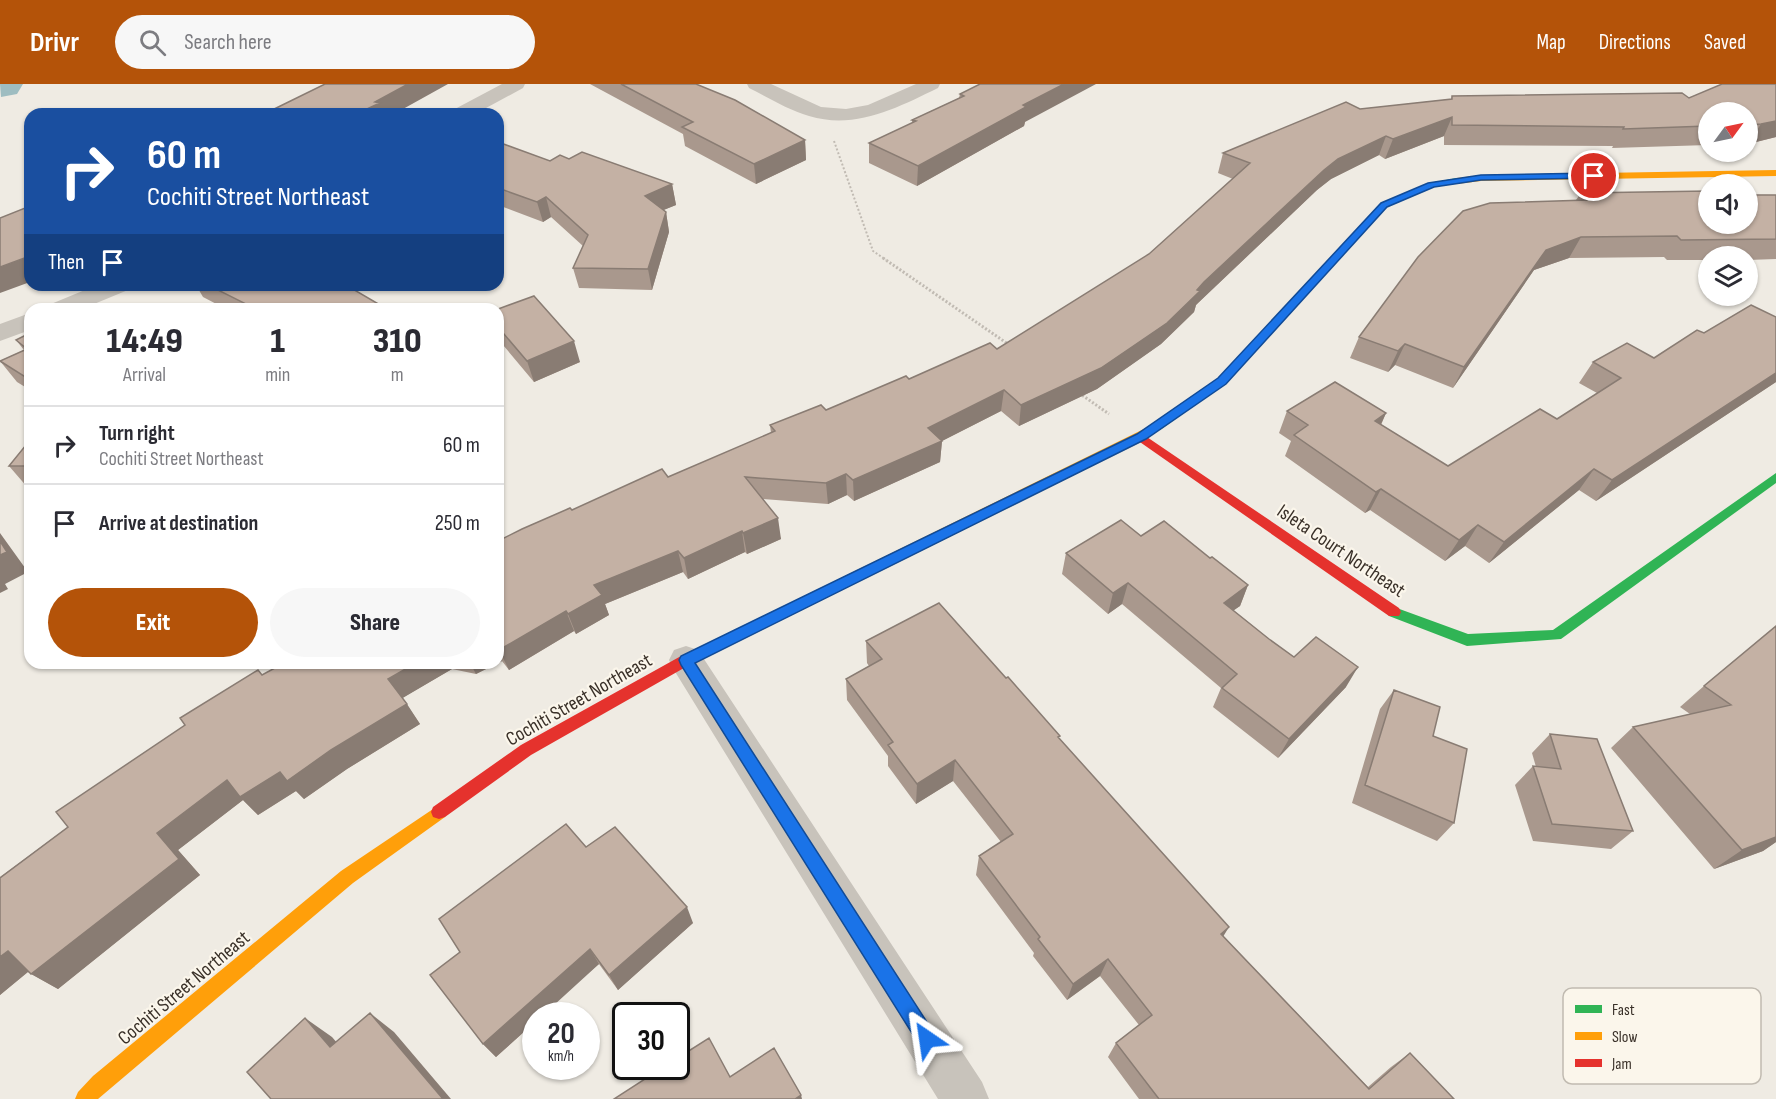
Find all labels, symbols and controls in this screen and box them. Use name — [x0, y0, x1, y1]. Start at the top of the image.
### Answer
search box — [115, 15, 535, 69]
text: Drivr — [30, 26, 79, 59]
icon: search — [136, 26, 169, 59]
text: Search here — [184, 29, 272, 56]
text: Map — [1536, 30, 1566, 55]
text: Directions — [1599, 30, 1671, 55]
text: Saved — [1704, 30, 1746, 55]
north arrow — [1698, 102, 1758, 162]
map controls — [1698, 102, 1758, 306]
text: 60 m — [147, 130, 221, 181]
icon: right — [48, 132, 126, 210]
pin — [1568, 150, 1619, 201]
icon: arrive — [1577, 159, 1610, 192]
button: sound — [1698, 174, 1758, 234]
text: Cochiti Street Northeast — [147, 181, 369, 213]
icon: arrive — [96, 246, 129, 279]
button: layers — [1698, 246, 1758, 306]
text: Then — [48, 249, 84, 276]
text: 14:49 — [106, 320, 183, 363]
text: 1 — [270, 320, 285, 363]
text: 310 — [373, 320, 422, 363]
text: Arrival — [123, 363, 166, 387]
text: min — [265, 363, 290, 387]
text: m — [391, 363, 404, 387]
text: Turn right — [99, 420, 175, 447]
icon: right — [48, 429, 81, 462]
text: 60 m — [443, 432, 480, 459]
text: Cochiti Street Northeast — [99, 447, 264, 471]
street label: Isleta Court Northeast — [1272, 499, 1410, 603]
icon: arrive — [48, 507, 81, 540]
text: Arrive at destination — [99, 510, 258, 537]
text: 250 m — [435, 510, 480, 537]
button: Exit — [48, 588, 258, 657]
button: Share — [270, 588, 480, 657]
street label: Cochiti Street Northeast — [502, 648, 656, 752]
street label: Cochiti Street Northeast — [113, 926, 255, 1050]
legend — [1563, 988, 1761, 1084]
text: Fast — [1612, 1001, 1635, 1020]
speed limit sign: 30 — [612, 1002, 690, 1080]
position arrow — [895, 1007, 959, 1071]
text: 20 — [547, 1016, 575, 1052]
text: Slow — [1612, 1028, 1637, 1047]
text: km/h — [548, 1047, 574, 1066]
text: Jam — [1611, 1055, 1632, 1074]

